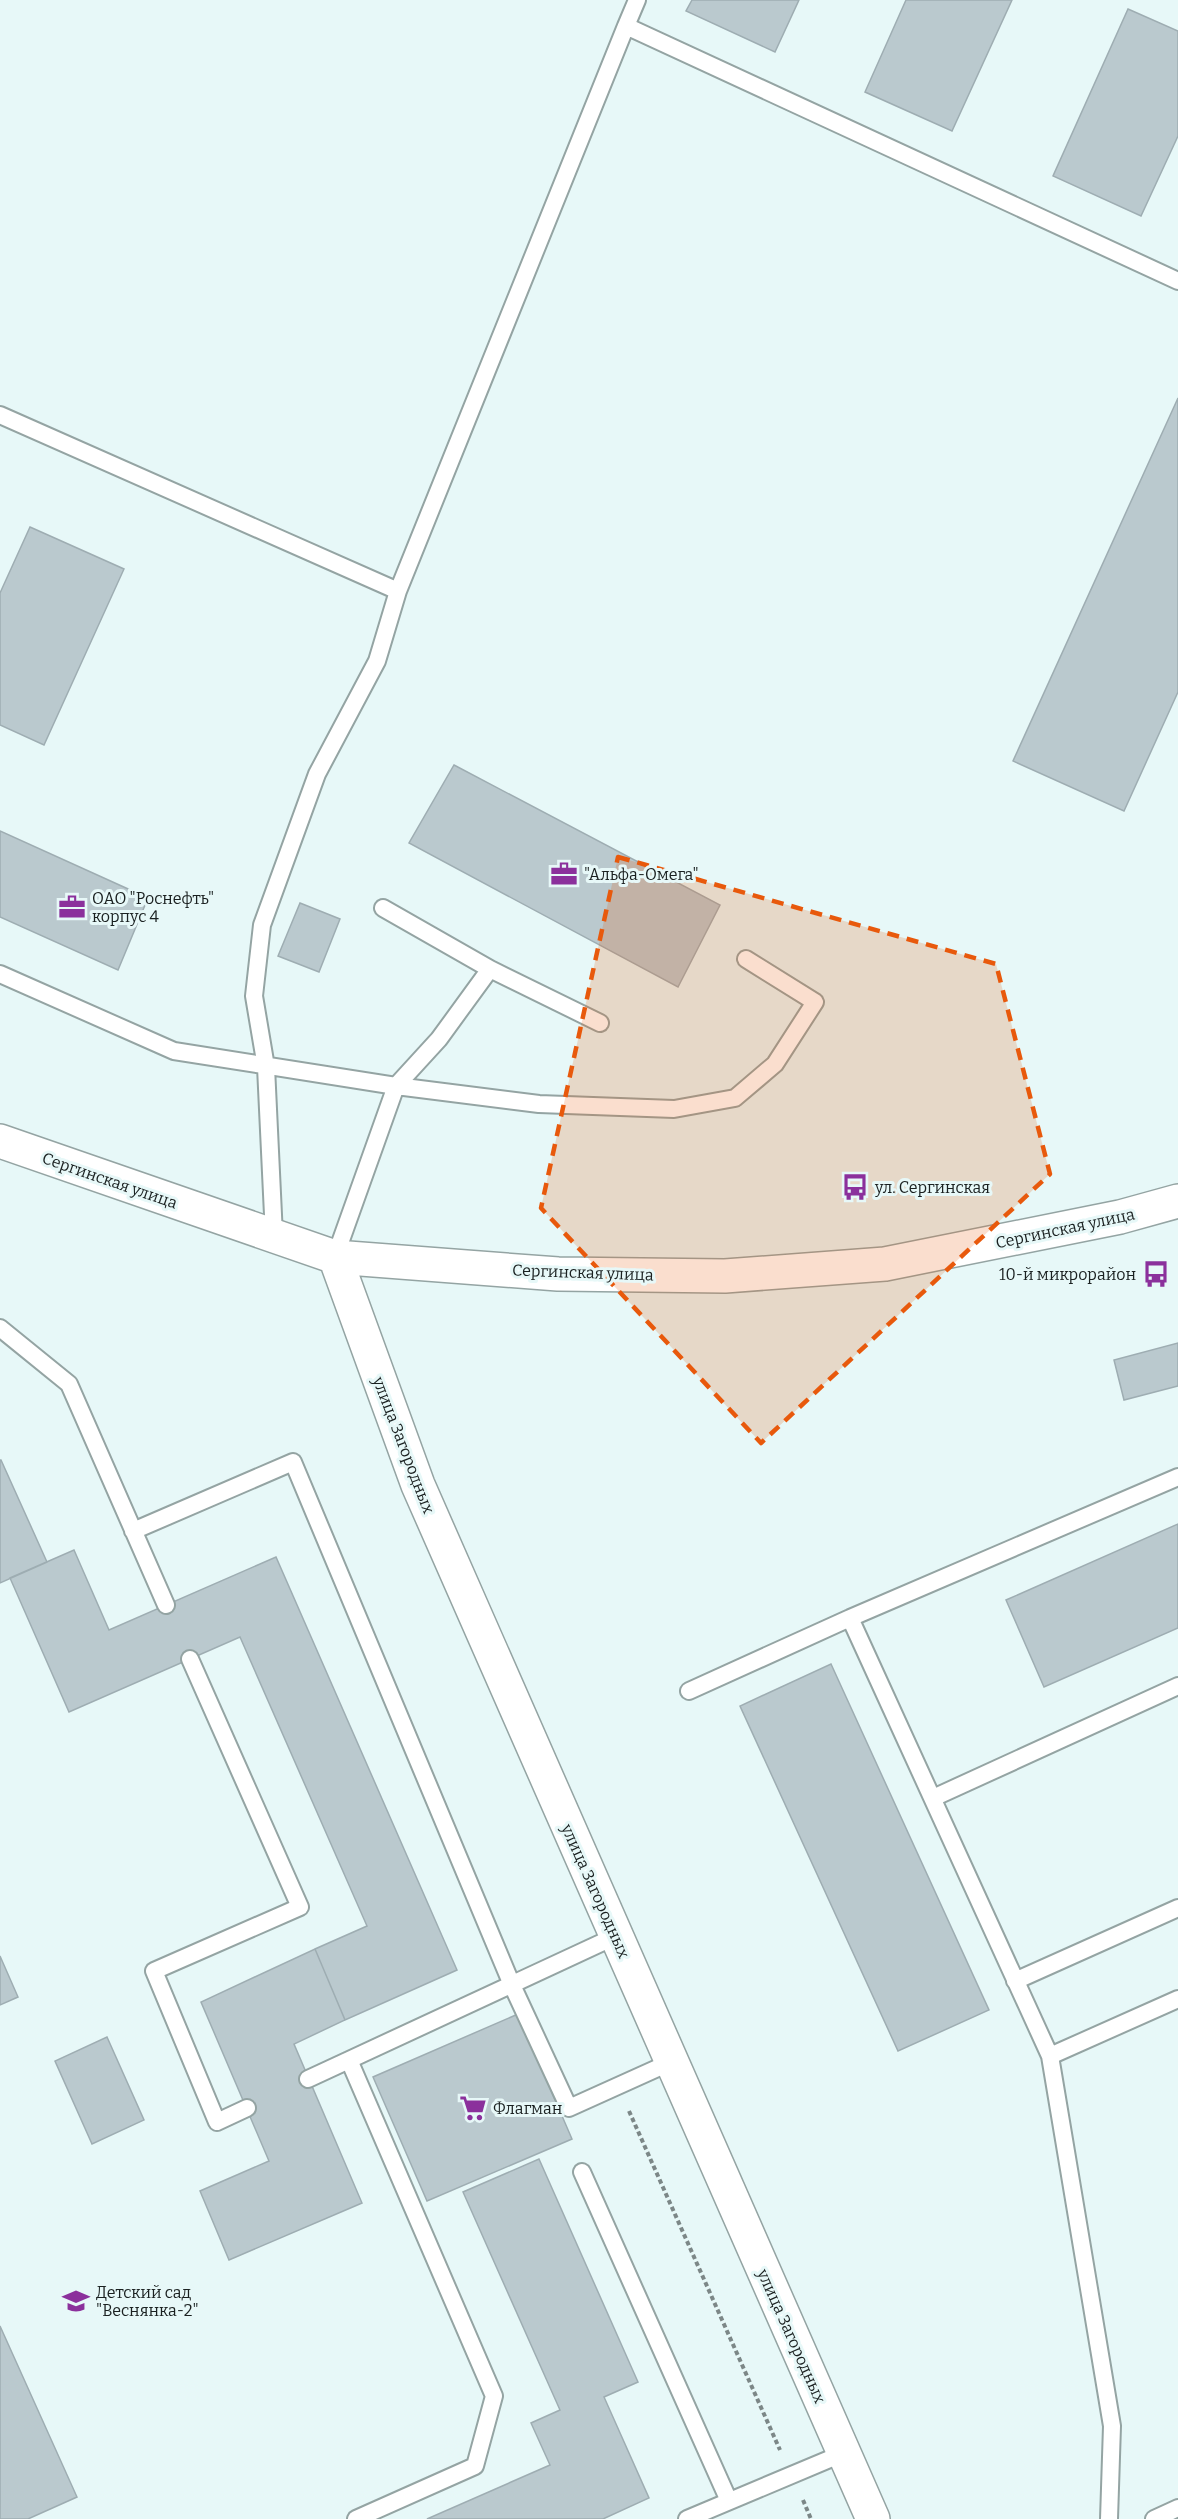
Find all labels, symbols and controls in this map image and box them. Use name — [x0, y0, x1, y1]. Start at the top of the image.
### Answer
office icon: "Альфа-Омега" — [549, 859, 579, 889]
place label: "Альфа-Омега" — [584, 865, 699, 884]
place label: ОАО "Роснефть" корпус 4 — [92, 889, 214, 926]
office icon: ОАО "Роснефть" корпус 4 — [57, 892, 87, 922]
street label: Сергинская улица — [40, 1148, 180, 1213]
bus stop icon: ул. Сергинская — [840, 1172, 870, 1202]
place label: ул. Сергинская — [874, 1178, 990, 1197]
street label: Сергинская улица — [994, 1204, 1137, 1253]
bus stop icon: 10-й микрорайон — [1141, 1259, 1171, 1289]
street label: Сергинская улица — [512, 1261, 654, 1284]
place label: 10-й микрорайон — [999, 1265, 1136, 1284]
street label: улица Загородных — [368, 1373, 438, 1516]
street label: улица Загородных — [557, 1820, 634, 1961]
supermarket icon: Флагман — [458, 2093, 488, 2123]
place label: Флагман — [493, 2099, 562, 2118]
street label: улица Загородных — [753, 2265, 830, 2406]
place label: Детский сад "Веснянка-2" — [96, 2283, 199, 2320]
school or university icon: Детский сад "Веснянка-2" — [61, 2286, 91, 2316]

